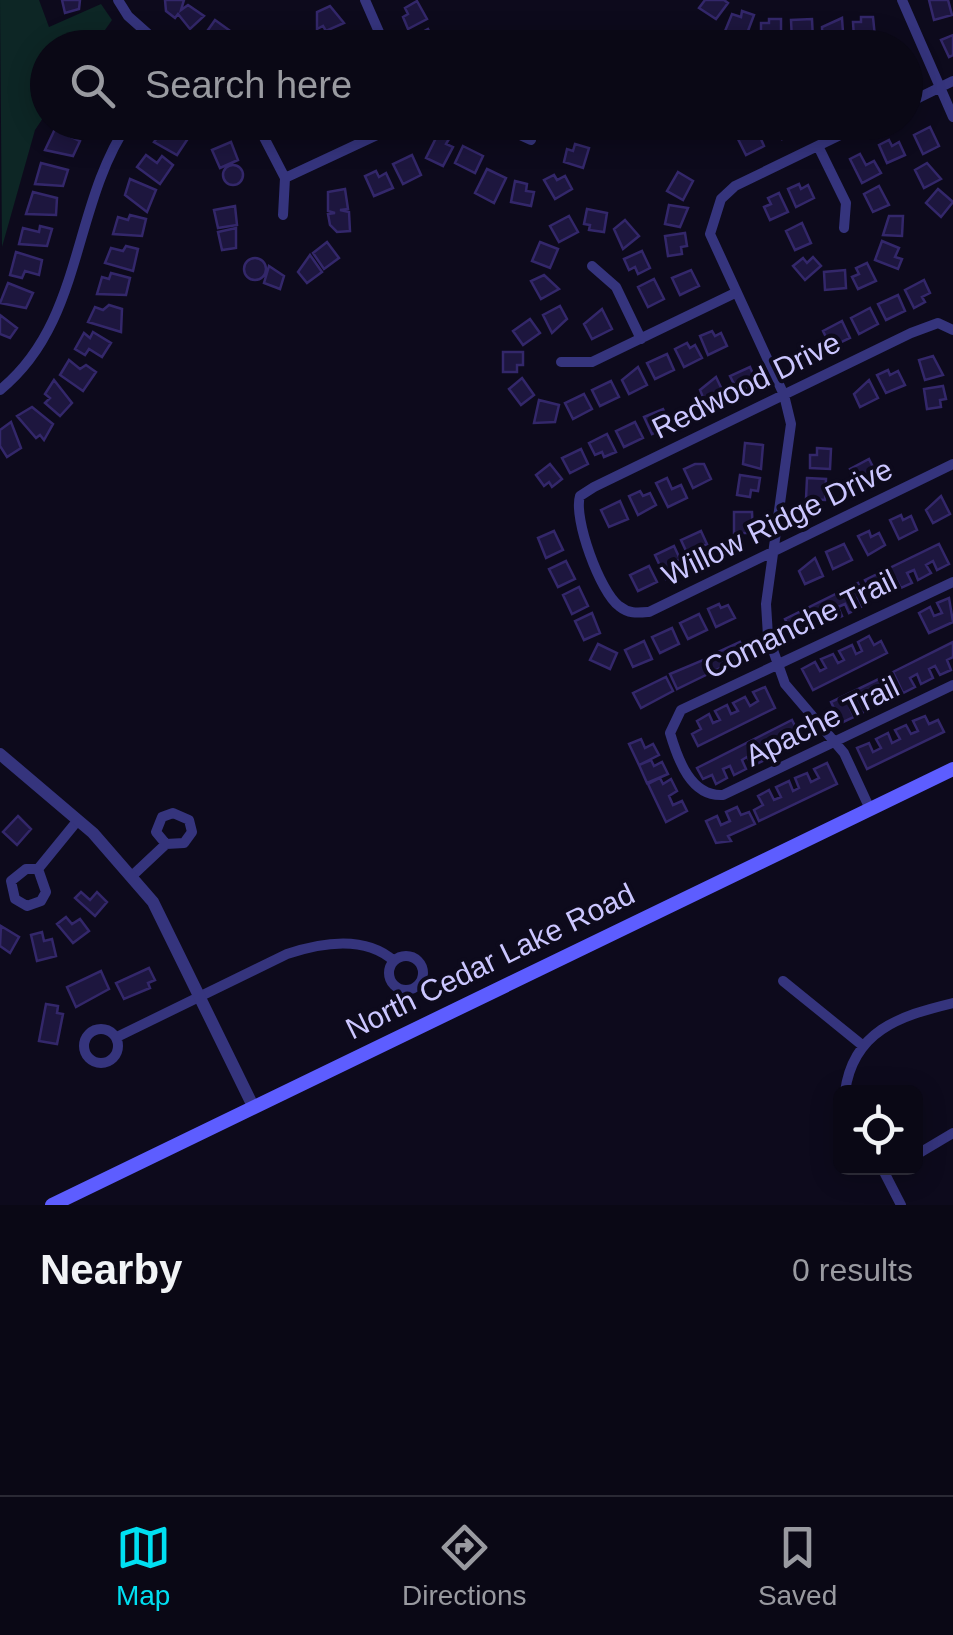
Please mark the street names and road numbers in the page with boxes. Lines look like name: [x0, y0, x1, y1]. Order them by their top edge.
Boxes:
street label: Redwood Drive: [647, 325, 845, 445]
street label: Willow Ridge Drive: [657, 452, 897, 592]
street label: Comanche Trail: [698, 563, 902, 685]
street label: Apache Trail: [740, 670, 904, 772]
street label: North Cedar Lake Road: [340, 877, 640, 1045]

